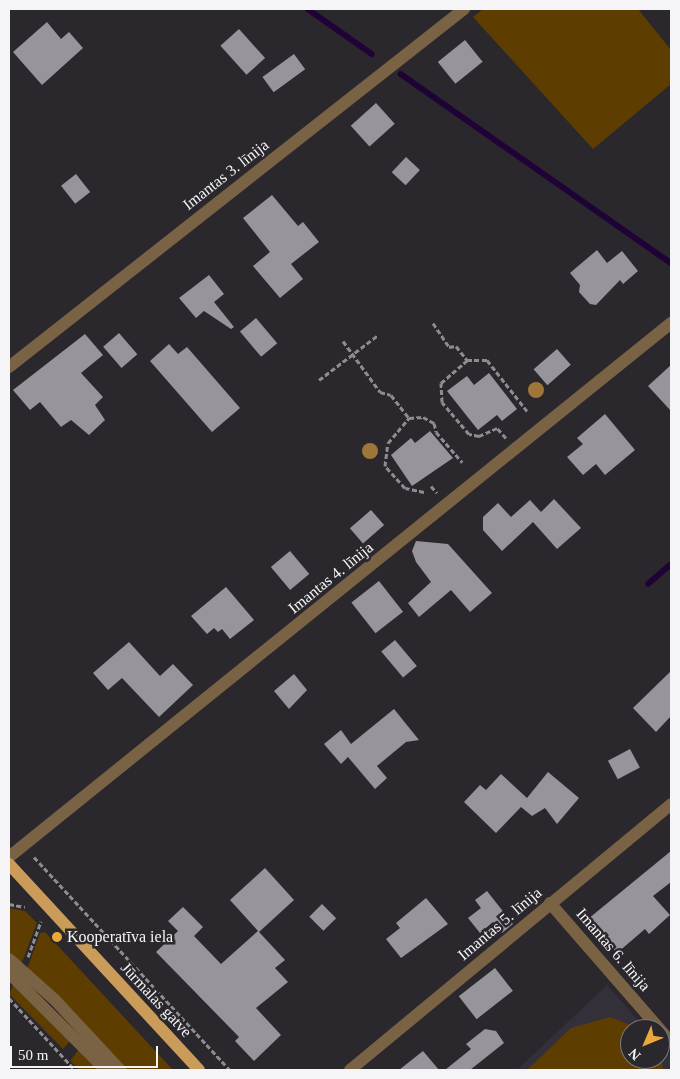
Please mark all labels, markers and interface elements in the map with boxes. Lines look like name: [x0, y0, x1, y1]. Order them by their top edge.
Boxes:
street label: Imantas 3. līnija: [179, 136, 273, 214]
street label: Imantas 4. līnija: [285, 538, 377, 618]
street label: Imantas 5. līnija: [454, 883, 546, 965]
street label: Imantas 6. līnija: [572, 905, 654, 995]
place label: Kooperatīva iela: [67, 927, 173, 947]
marker: Kooperatīva iela: [51, 931, 63, 943]
street label: Jūrmalas gatve: [116, 959, 196, 1041]
north arrow: [620, 1019, 670, 1069]
scale bar: [12, 1036, 160, 1068]
text: N: [626, 1045, 644, 1063]
text: 50 m: [18, 1047, 48, 1063]

